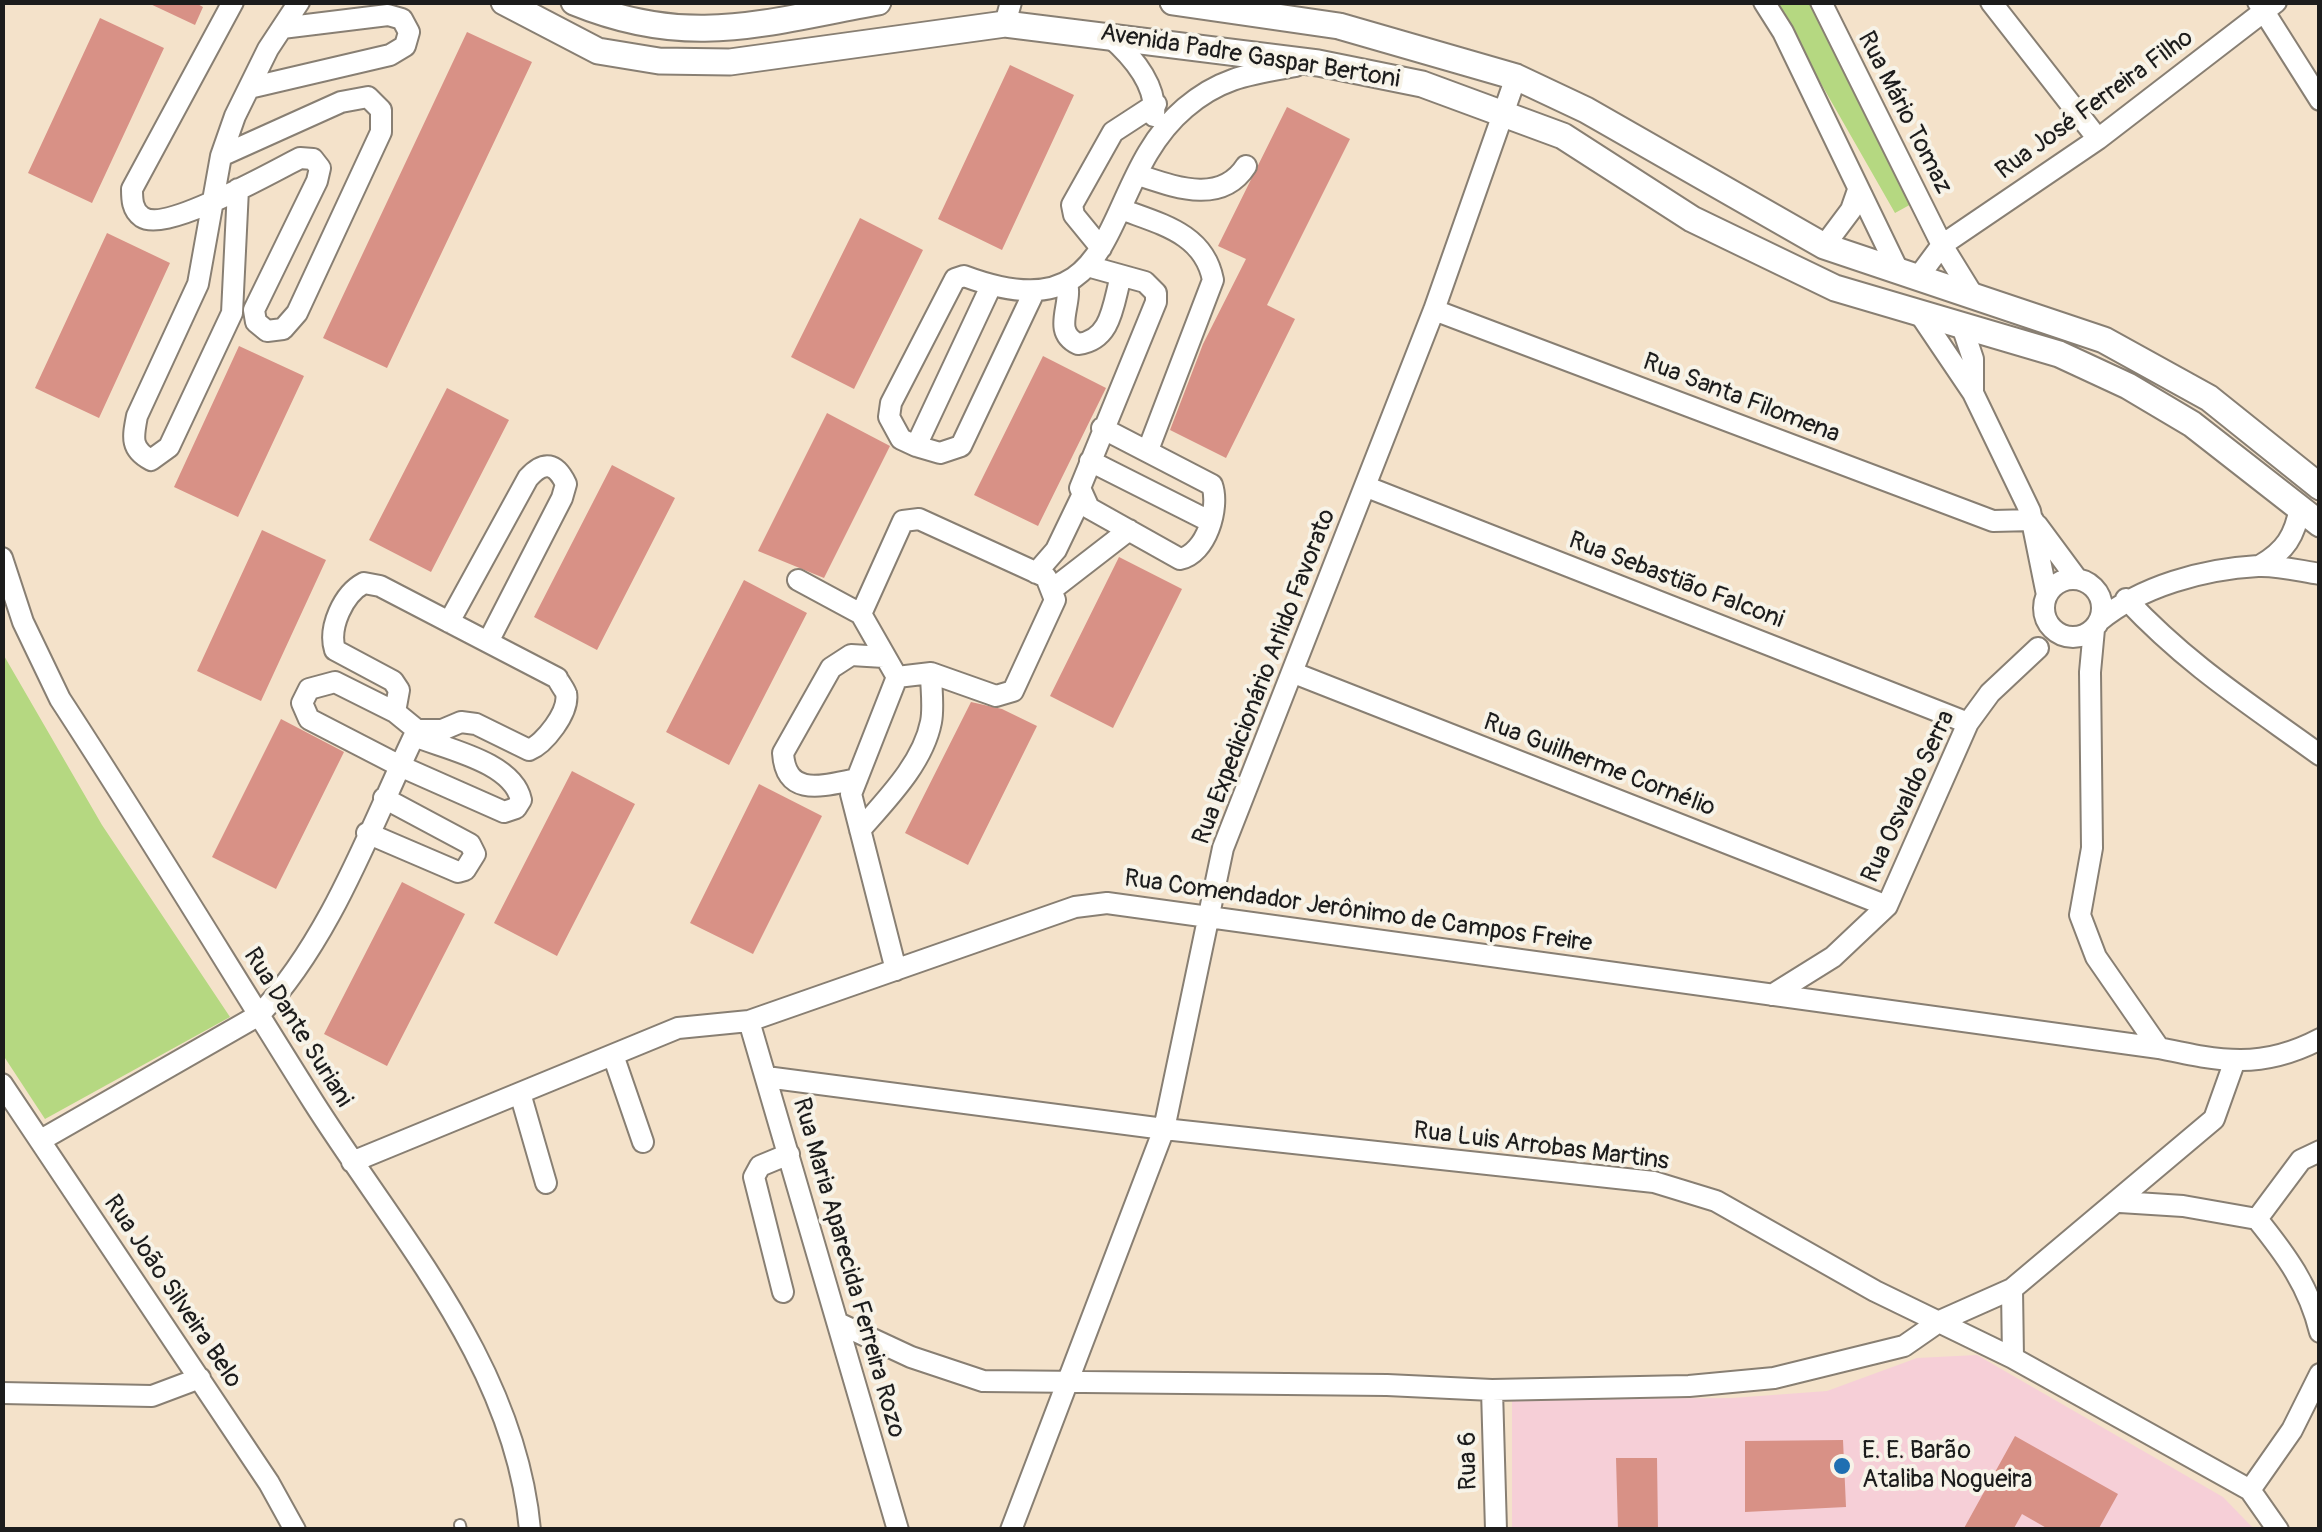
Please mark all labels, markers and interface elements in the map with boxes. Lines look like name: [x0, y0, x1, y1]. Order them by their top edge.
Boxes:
street label: Avenida Padre Gaspar Bertoni: [1098, 18, 1402, 96]
street label: Rua José Ferreira Filho: [1990, 23, 2200, 187]
street label: Rua Mário Tomaz: [1850, 27, 1958, 199]
street label: Rua Santa Filomena: [1638, 348, 1844, 450]
street label: Rua Expedicionário Arlido Favorato: [1187, 505, 1343, 849]
street label: Rua Sebastião Falconi: [1564, 526, 1788, 636]
street label: Rua Osvaldo Serra: [1856, 706, 1962, 888]
street label: Rua Guilherme Cornélio: [1479, 708, 1719, 824]
street label: Rua Comendador Jerônimo de Campos Freire: [1122, 864, 1594, 960]
street label: Rua Dante Suriani: [236, 943, 358, 1113]
street label: Rua Maria Aparecida Ferreira Rozo: [785, 1095, 911, 1441]
street label: Rua Luis Arrobas Martins: [1412, 1116, 1670, 1178]
street label: Rua João Silveira Belo: [96, 1190, 248, 1394]
street label: Rua 6: [1453, 1431, 1485, 1491]
place label: E. E. Barão Ataliba Nogueira: [1862, 1437, 2032, 1496]
marker: E. E. Barão Ataliba Nogueira: [1831, 1455, 1853, 1477]

